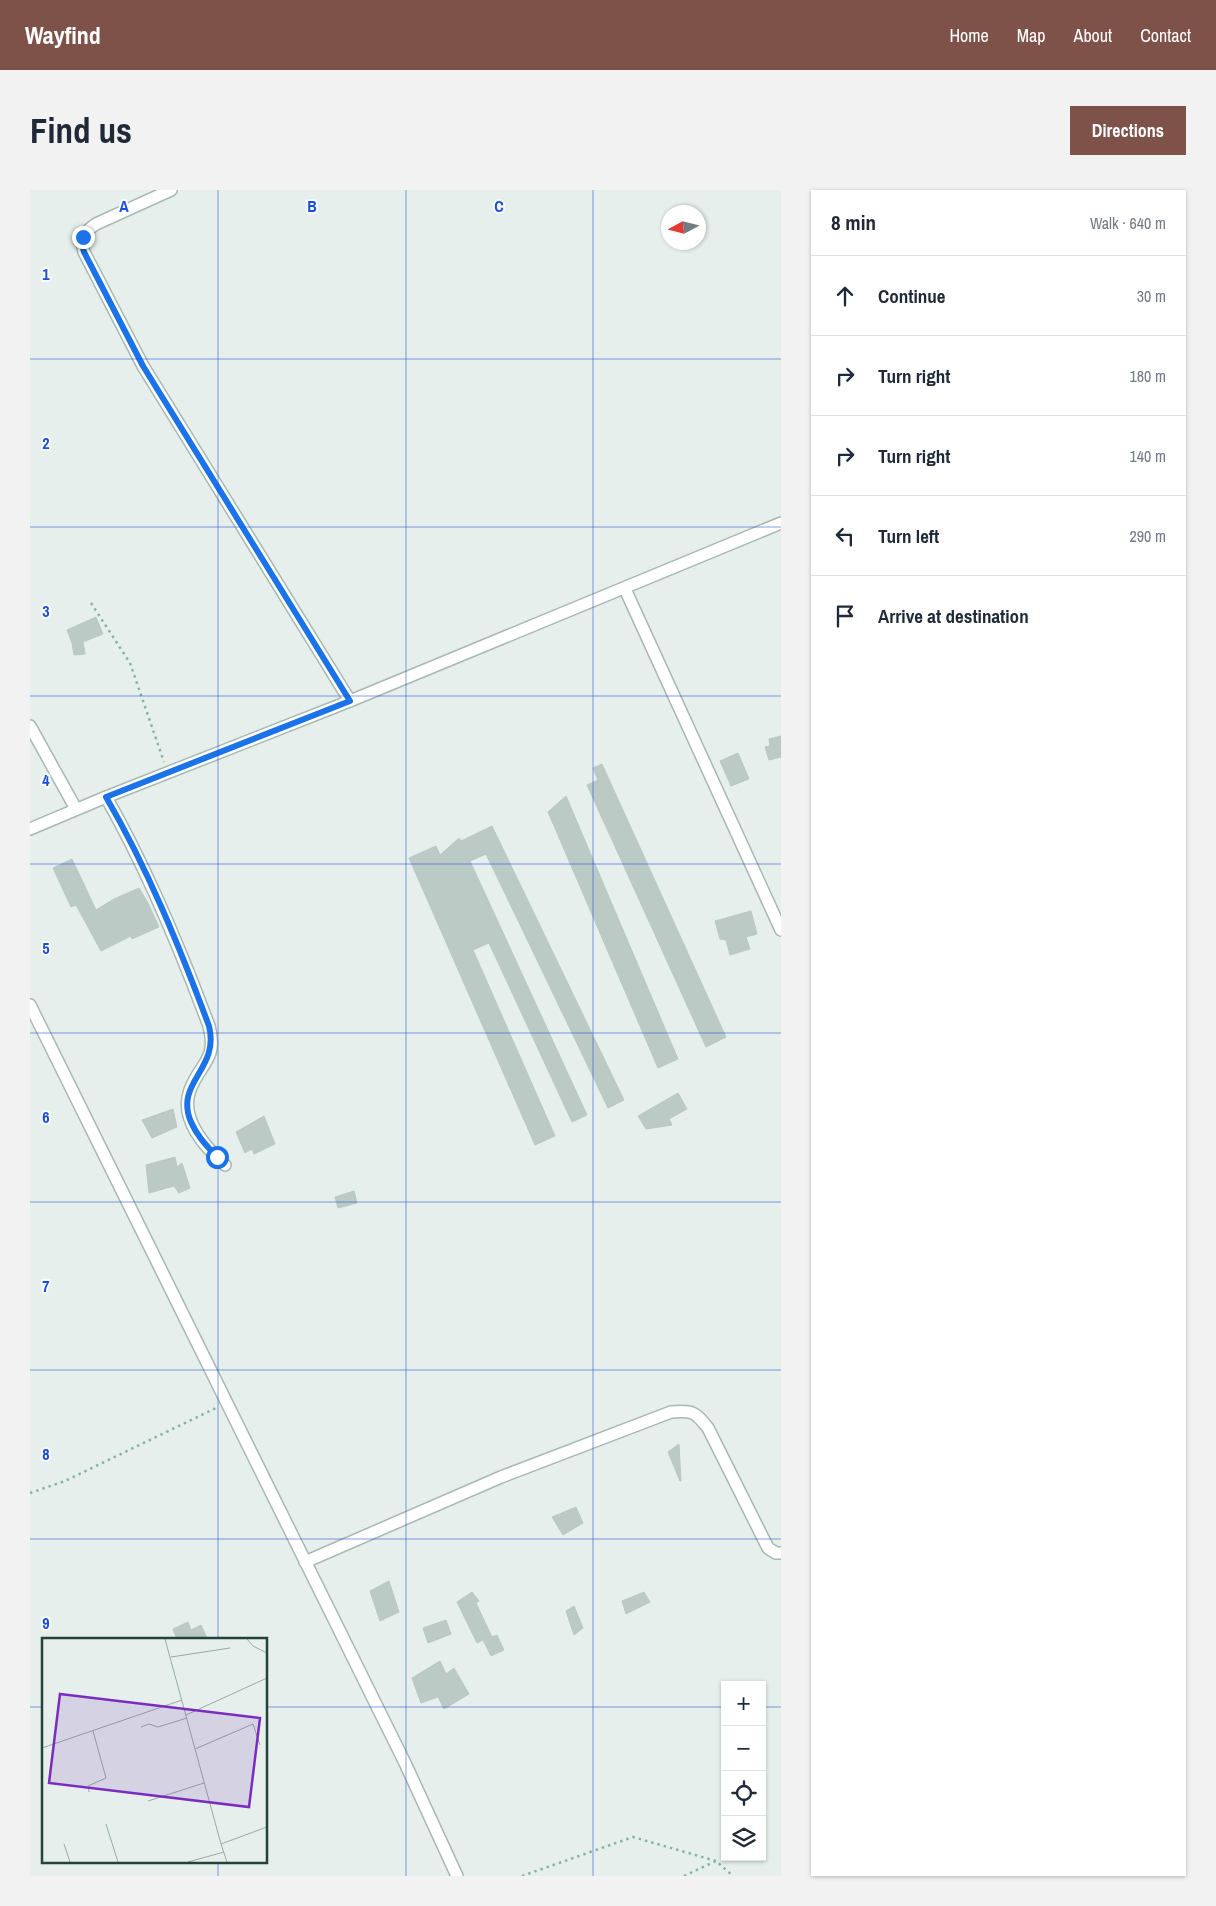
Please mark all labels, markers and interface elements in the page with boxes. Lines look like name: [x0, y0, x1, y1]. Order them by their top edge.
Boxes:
text: Wayfind: [25, 19, 101, 51]
text: Home: [949, 23, 989, 48]
text: Map: [1017, 23, 1046, 48]
text: About: [1074, 23, 1112, 48]
text: Contact: [1140, 23, 1191, 48]
button: Directions: [1070, 106, 1186, 155]
text: Find us: [30, 107, 132, 154]
text: A: [119, 195, 129, 217]
text: B: [307, 195, 317, 217]
text: C: [494, 195, 504, 217]
north arrow: [661, 205, 706, 250]
text: 8 min: [831, 208, 876, 237]
text: Walk · 640 m: [1090, 212, 1166, 234]
route end: [72, 226, 95, 249]
text: 1: [42, 263, 50, 285]
icon: ahead: [831, 282, 859, 310]
text: Continue: [878, 283, 946, 309]
text: 30 m: [1137, 285, 1166, 307]
icon: right: [831, 362, 859, 390]
text: Turn right: [878, 363, 950, 389]
text: 180 m: [1130, 365, 1166, 387]
text: 2: [42, 432, 50, 454]
icon: right: [831, 442, 859, 470]
text: Turn right: [878, 443, 950, 469]
text: 140 m: [1130, 445, 1166, 467]
icon: left: [831, 522, 859, 550]
text: Turn left: [878, 523, 939, 549]
text: 290 m: [1130, 525, 1166, 547]
text: 3: [42, 600, 50, 622]
icon: arrive: [831, 602, 859, 630]
text: Arrive at destination: [878, 603, 1029, 629]
text: 4: [42, 769, 50, 791]
text: 5: [42, 937, 50, 959]
text: 6: [42, 1106, 50, 1128]
route start: [206, 1146, 229, 1169]
text: 7: [42, 1275, 50, 1297]
text: 8: [42, 1443, 50, 1465]
text: 9: [42, 1612, 50, 1634]
inset map: [42, 1638, 268, 1864]
map controls: [721, 1681, 766, 1861]
button: +: [721, 1681, 766, 1726]
button: −: [721, 1726, 766, 1771]
button: locate: [721, 1771, 766, 1816]
button: layers: [721, 1816, 766, 1861]

